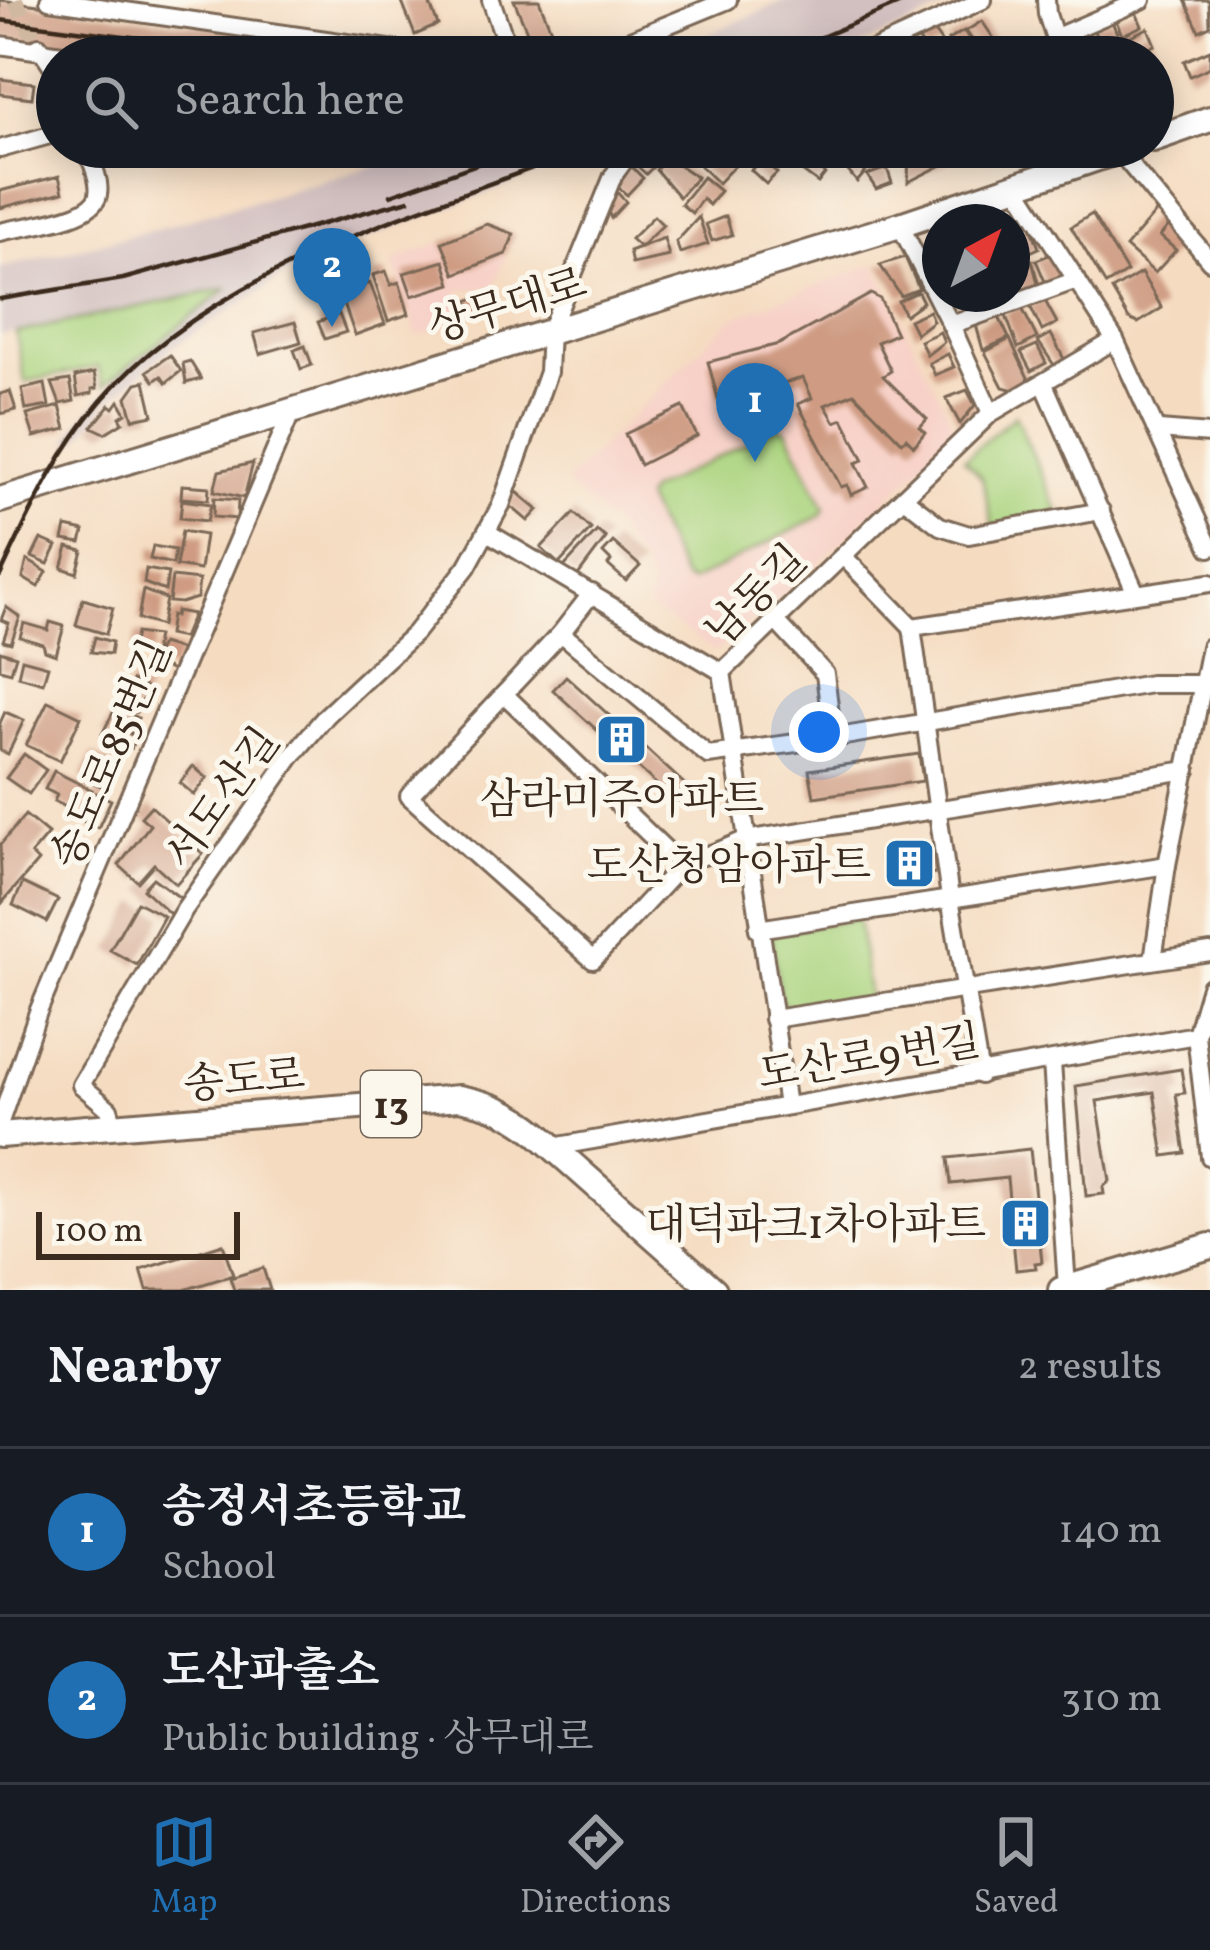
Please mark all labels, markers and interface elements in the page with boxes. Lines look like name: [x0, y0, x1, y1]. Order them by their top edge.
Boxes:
search box: [36, 36, 1174, 168]
icon: search: [78, 69, 144, 135]
text: Search here: [174, 71, 405, 134]
north arrow: [922, 204, 1030, 312]
pin: 2: [293, 228, 371, 327]
street label: 상무대로: [422, 256, 595, 360]
pin: 1: [716, 363, 794, 462]
street label: 남동길: [694, 533, 822, 661]
street label: 송도로85번길: [39, 631, 189, 879]
your location: [789, 702, 849, 762]
building icon: 삼라미주아파트: [594, 711, 650, 767]
street label: 서도산길: [153, 717, 296, 883]
place label: 삼라미주아파트: [480, 773, 764, 832]
building icon: 도산청암아파트: [882, 836, 938, 892]
place label: 도산청암아파트: [587, 839, 871, 898]
street label: 도산로9번길: [754, 1014, 985, 1107]
street label: 송도로: [181, 1048, 308, 1117]
road number: 13: [361, 1071, 421, 1137]
building icon: 대덕파크1차아파트: [997, 1195, 1053, 1251]
place label: 대덕파크1차아파트: [645, 1198, 986, 1257]
scale bar: [36, 1206, 240, 1259]
text: 100 m: [54, 1210, 143, 1256]
text: Nearby: [48, 1333, 222, 1404]
text: 2 results: [1018, 1341, 1162, 1395]
text: 송정서초등학교: [162, 1478, 466, 1541]
text: 1: [79, 1505, 95, 1559]
text: 140 m: [1059, 1505, 1162, 1559]
text: School: [162, 1541, 276, 1595]
text: 도산파출소: [162, 1642, 379, 1705]
text: 2: [77, 1673, 97, 1727]
text: 310 m: [1061, 1673, 1162, 1727]
text: Public building · 상무대로: [162, 1713, 594, 1767]
tab: Map: [151, 1809, 217, 1927]
tab: Directions: [520, 1809, 671, 1927]
tab: Saved: [974, 1809, 1059, 1927]

